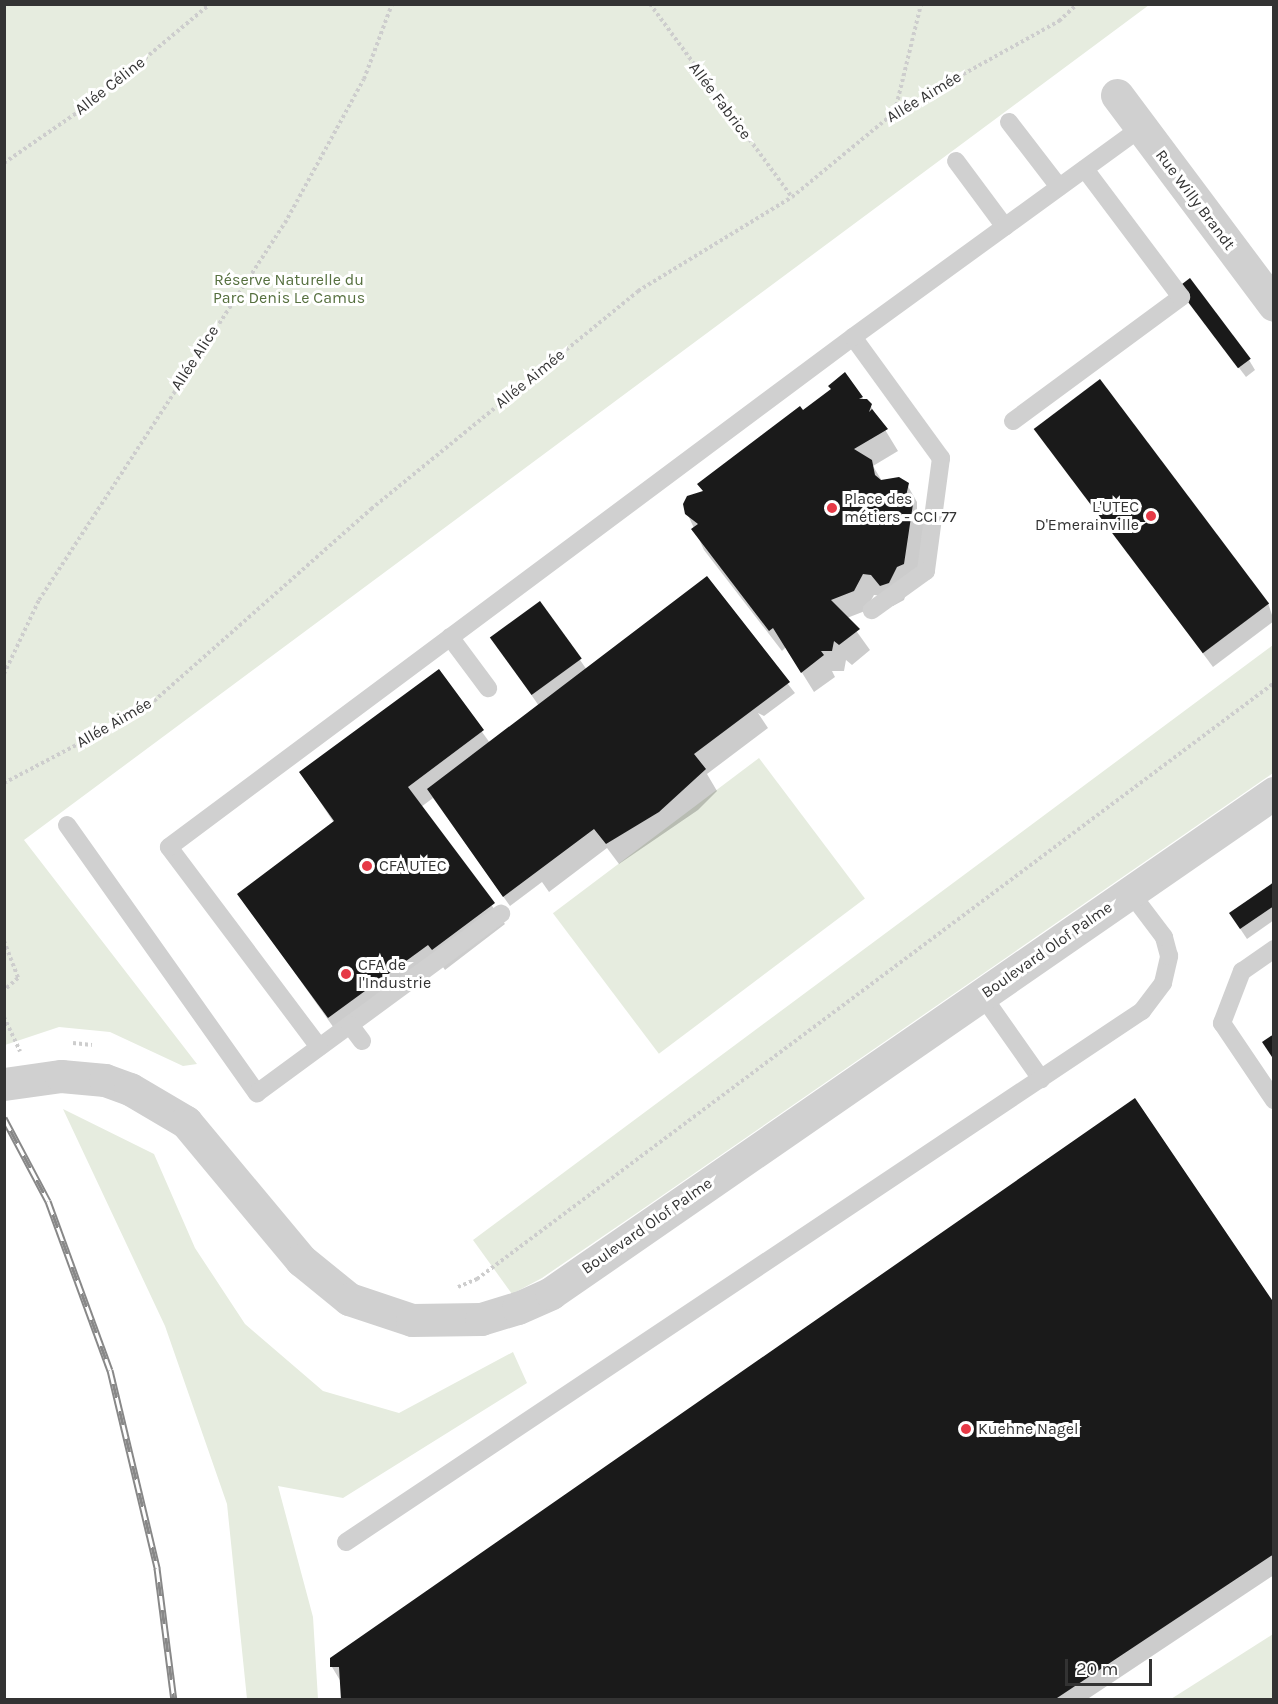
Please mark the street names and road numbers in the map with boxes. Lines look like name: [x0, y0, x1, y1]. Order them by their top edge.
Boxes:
street label: Allée Céline: [71, 53, 149, 119]
street label: Allée Fabrice: [685, 59, 755, 143]
street label: Allée Aimée: [883, 67, 965, 127]
street label: Rue Willy Brandt: [1151, 146, 1239, 254]
street label: Allée Alice: [167, 322, 223, 394]
street label: Allée Aimée: [491, 345, 569, 413]
street label: Allée Aimée: [73, 694, 155, 752]
street label: Boulevard Olof Palme: [978, 898, 1116, 1002]
street label: Boulevard Olof Palme: [578, 1174, 716, 1278]

